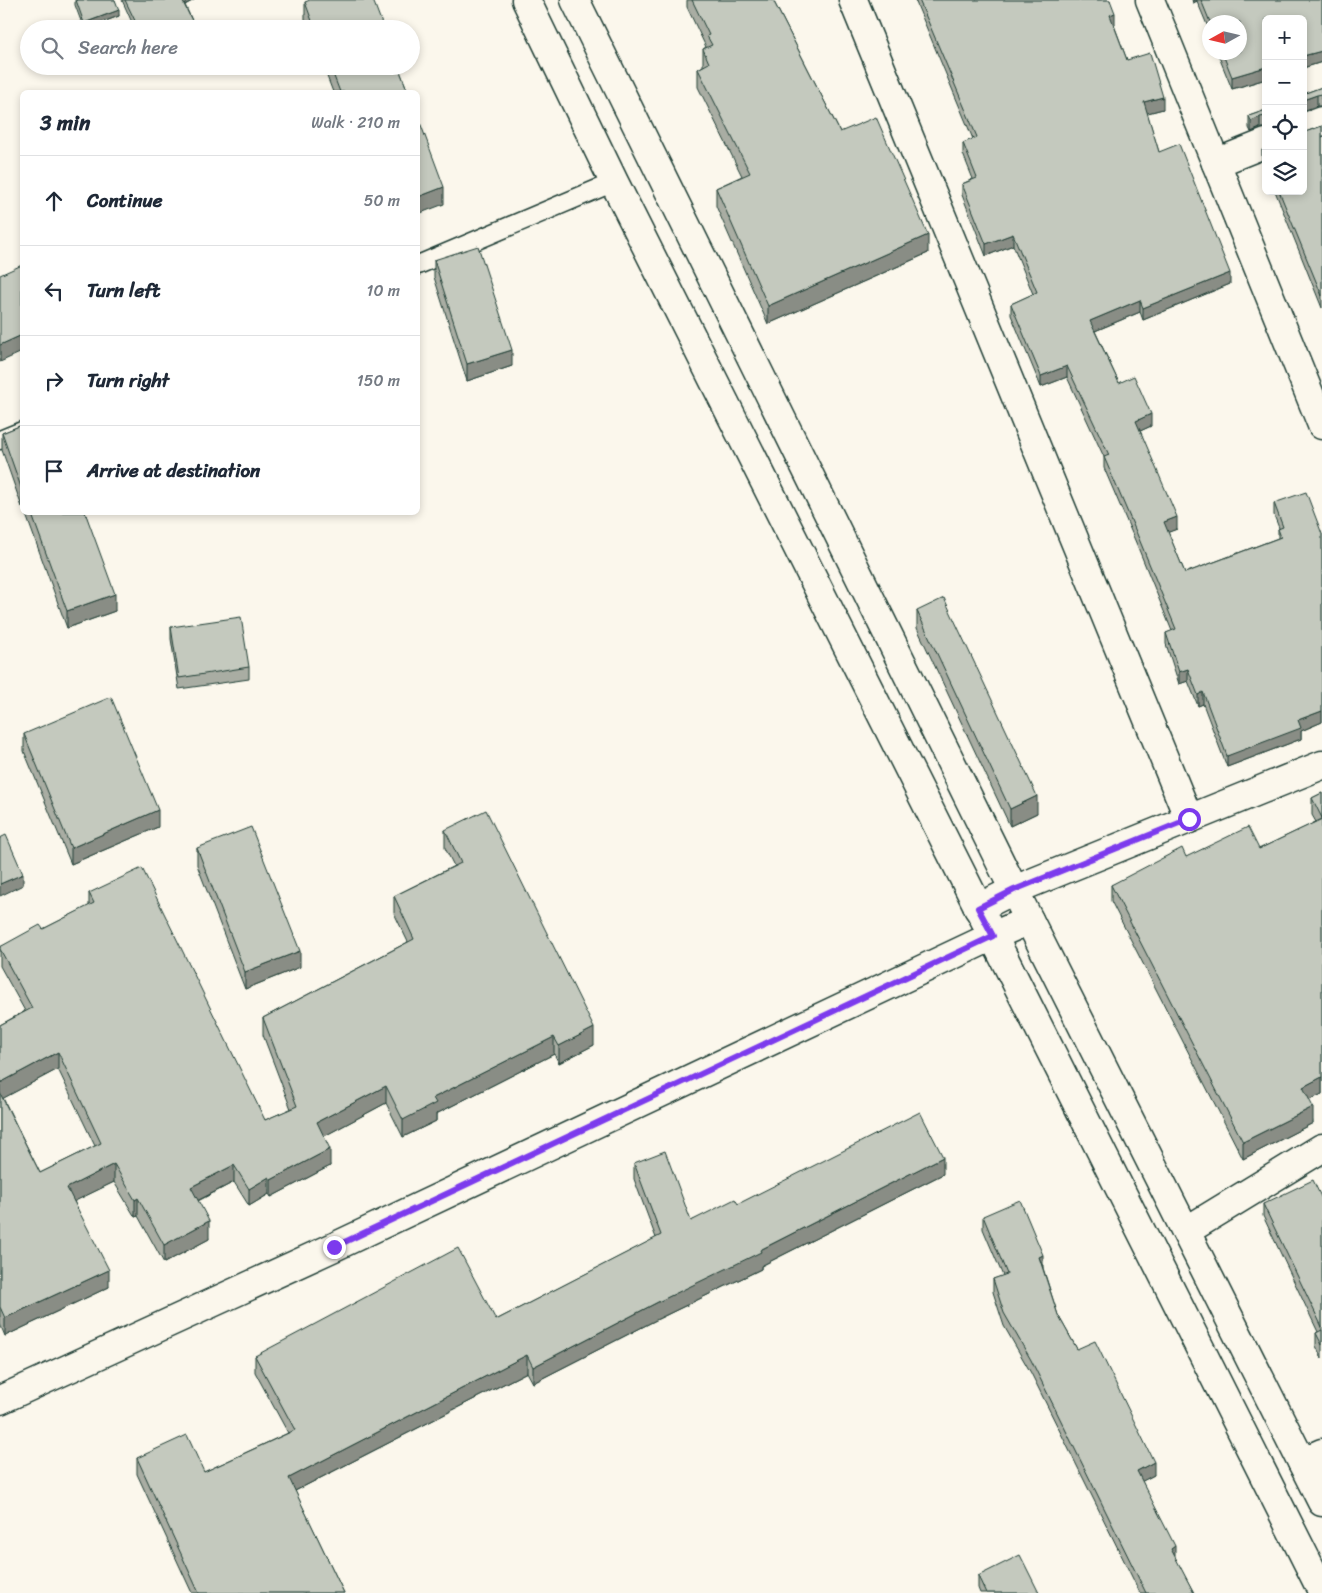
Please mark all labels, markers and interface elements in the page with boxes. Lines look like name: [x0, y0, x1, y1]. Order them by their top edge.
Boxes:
north arrow: [1202, 15, 1247, 60]
map controls: [1262, 15, 1307, 195]
button: +: [1262, 15, 1307, 60]
search box: [20, 20, 420, 75]
text: Search here: [78, 31, 178, 64]
icon: search: [38, 34, 66, 62]
button: −: [1262, 60, 1307, 105]
text: 3 min: [40, 104, 90, 142]
button: locate: [1262, 105, 1307, 150]
text: Walk · 210 m: [311, 108, 400, 137]
button: layers: [1262, 150, 1307, 195]
text: Continue: [87, 184, 163, 217]
text: 50 m: [364, 186, 400, 215]
icon: ahead: [40, 187, 68, 215]
text: Turn left: [87, 274, 160, 307]
text: 10 m: [367, 276, 400, 305]
icon: left: [40, 277, 68, 305]
text: Turn right: [87, 364, 169, 397]
text: 150 m: [357, 366, 400, 395]
icon: right: [40, 367, 68, 395]
text: Arrive at destination: [87, 454, 260, 487]
icon: arrive: [40, 457, 68, 485]
route start: [1178, 808, 1201, 831]
route end: [323, 1236, 346, 1259]

